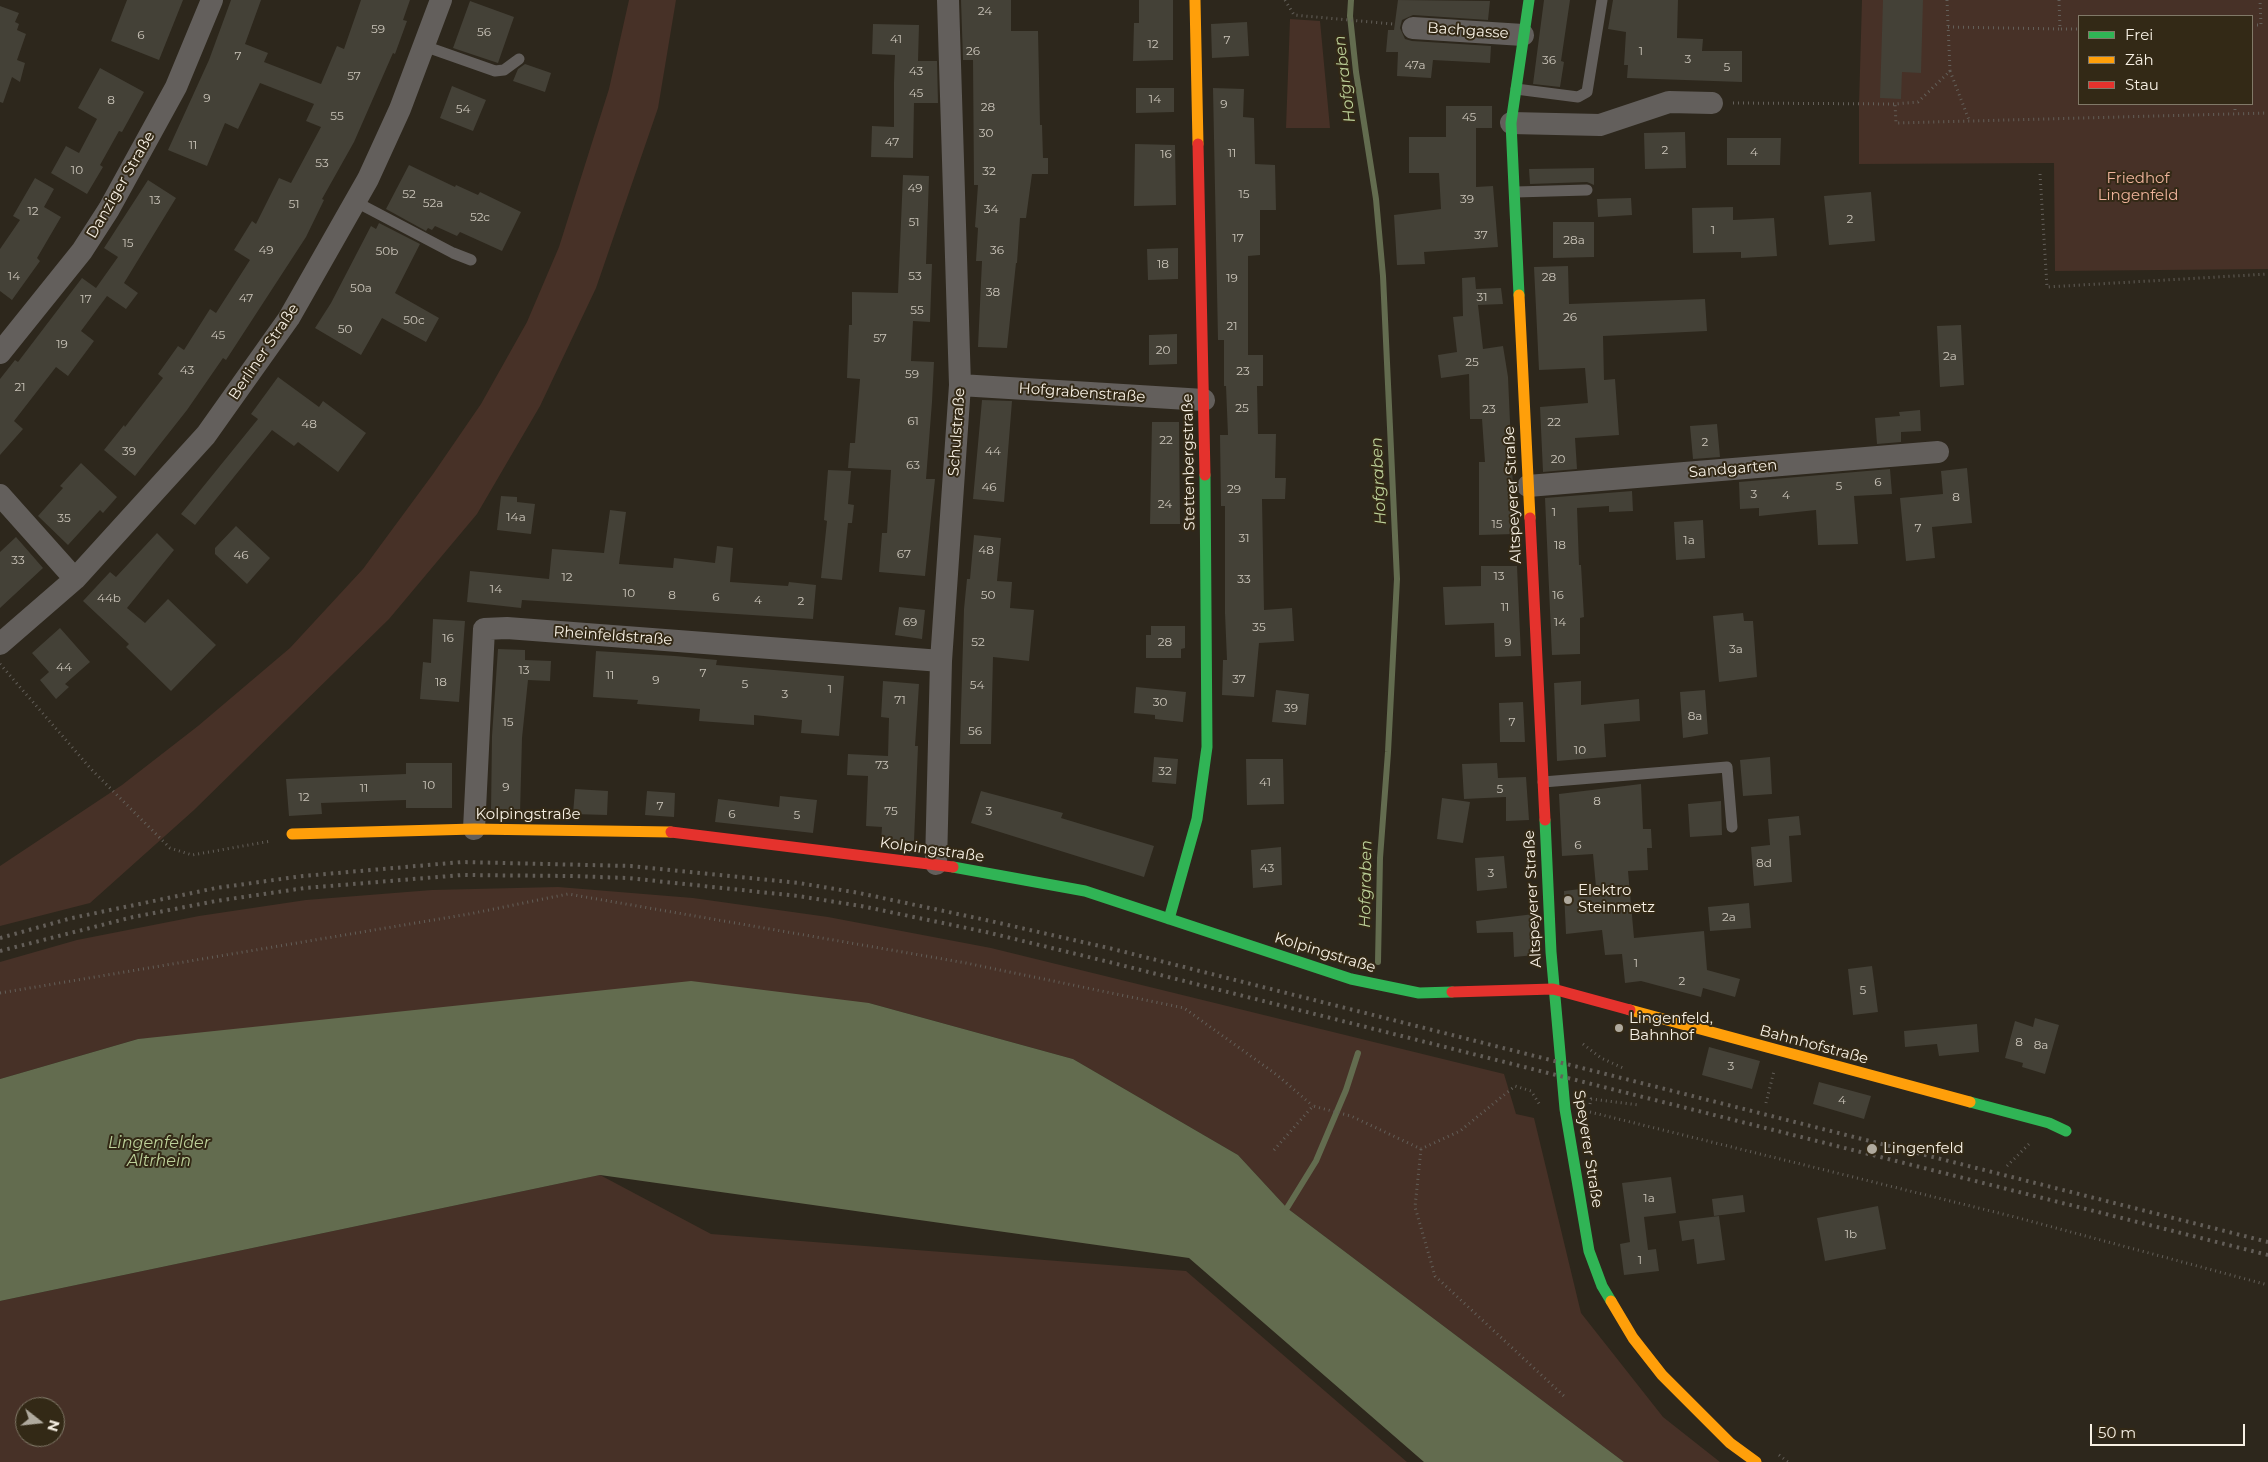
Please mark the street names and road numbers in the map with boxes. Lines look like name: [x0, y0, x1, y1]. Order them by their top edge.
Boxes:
street label: Bachgasse: [1427, 19, 1509, 43]
street label: Danziger Straße: [83, 128, 159, 242]
street label: Berliner Straße: [225, 300, 303, 404]
street label: Hofgrabenstraße: [1018, 380, 1146, 406]
street label: Schulstraße: [945, 387, 969, 477]
street label: Stettenbergstraße: [1179, 393, 1199, 531]
street label: Altspeyerer Straße: [1500, 426, 1526, 564]
street label: Sandgarten: [1688, 456, 1778, 482]
street label: Rheinfeldstraße: [553, 623, 673, 649]
street label: Kolpingstraße: [475, 806, 581, 824]
street label: Altspeyerer Straße: [1520, 830, 1546, 968]
street label: Kolpingstraße: [879, 834, 985, 866]
street label: Kolpingstraße: [1272, 929, 1378, 977]
street label: Bahnhofstraße: [1758, 1022, 1870, 1068]
street label: Speyerer Straße: [1570, 1089, 1606, 1209]

